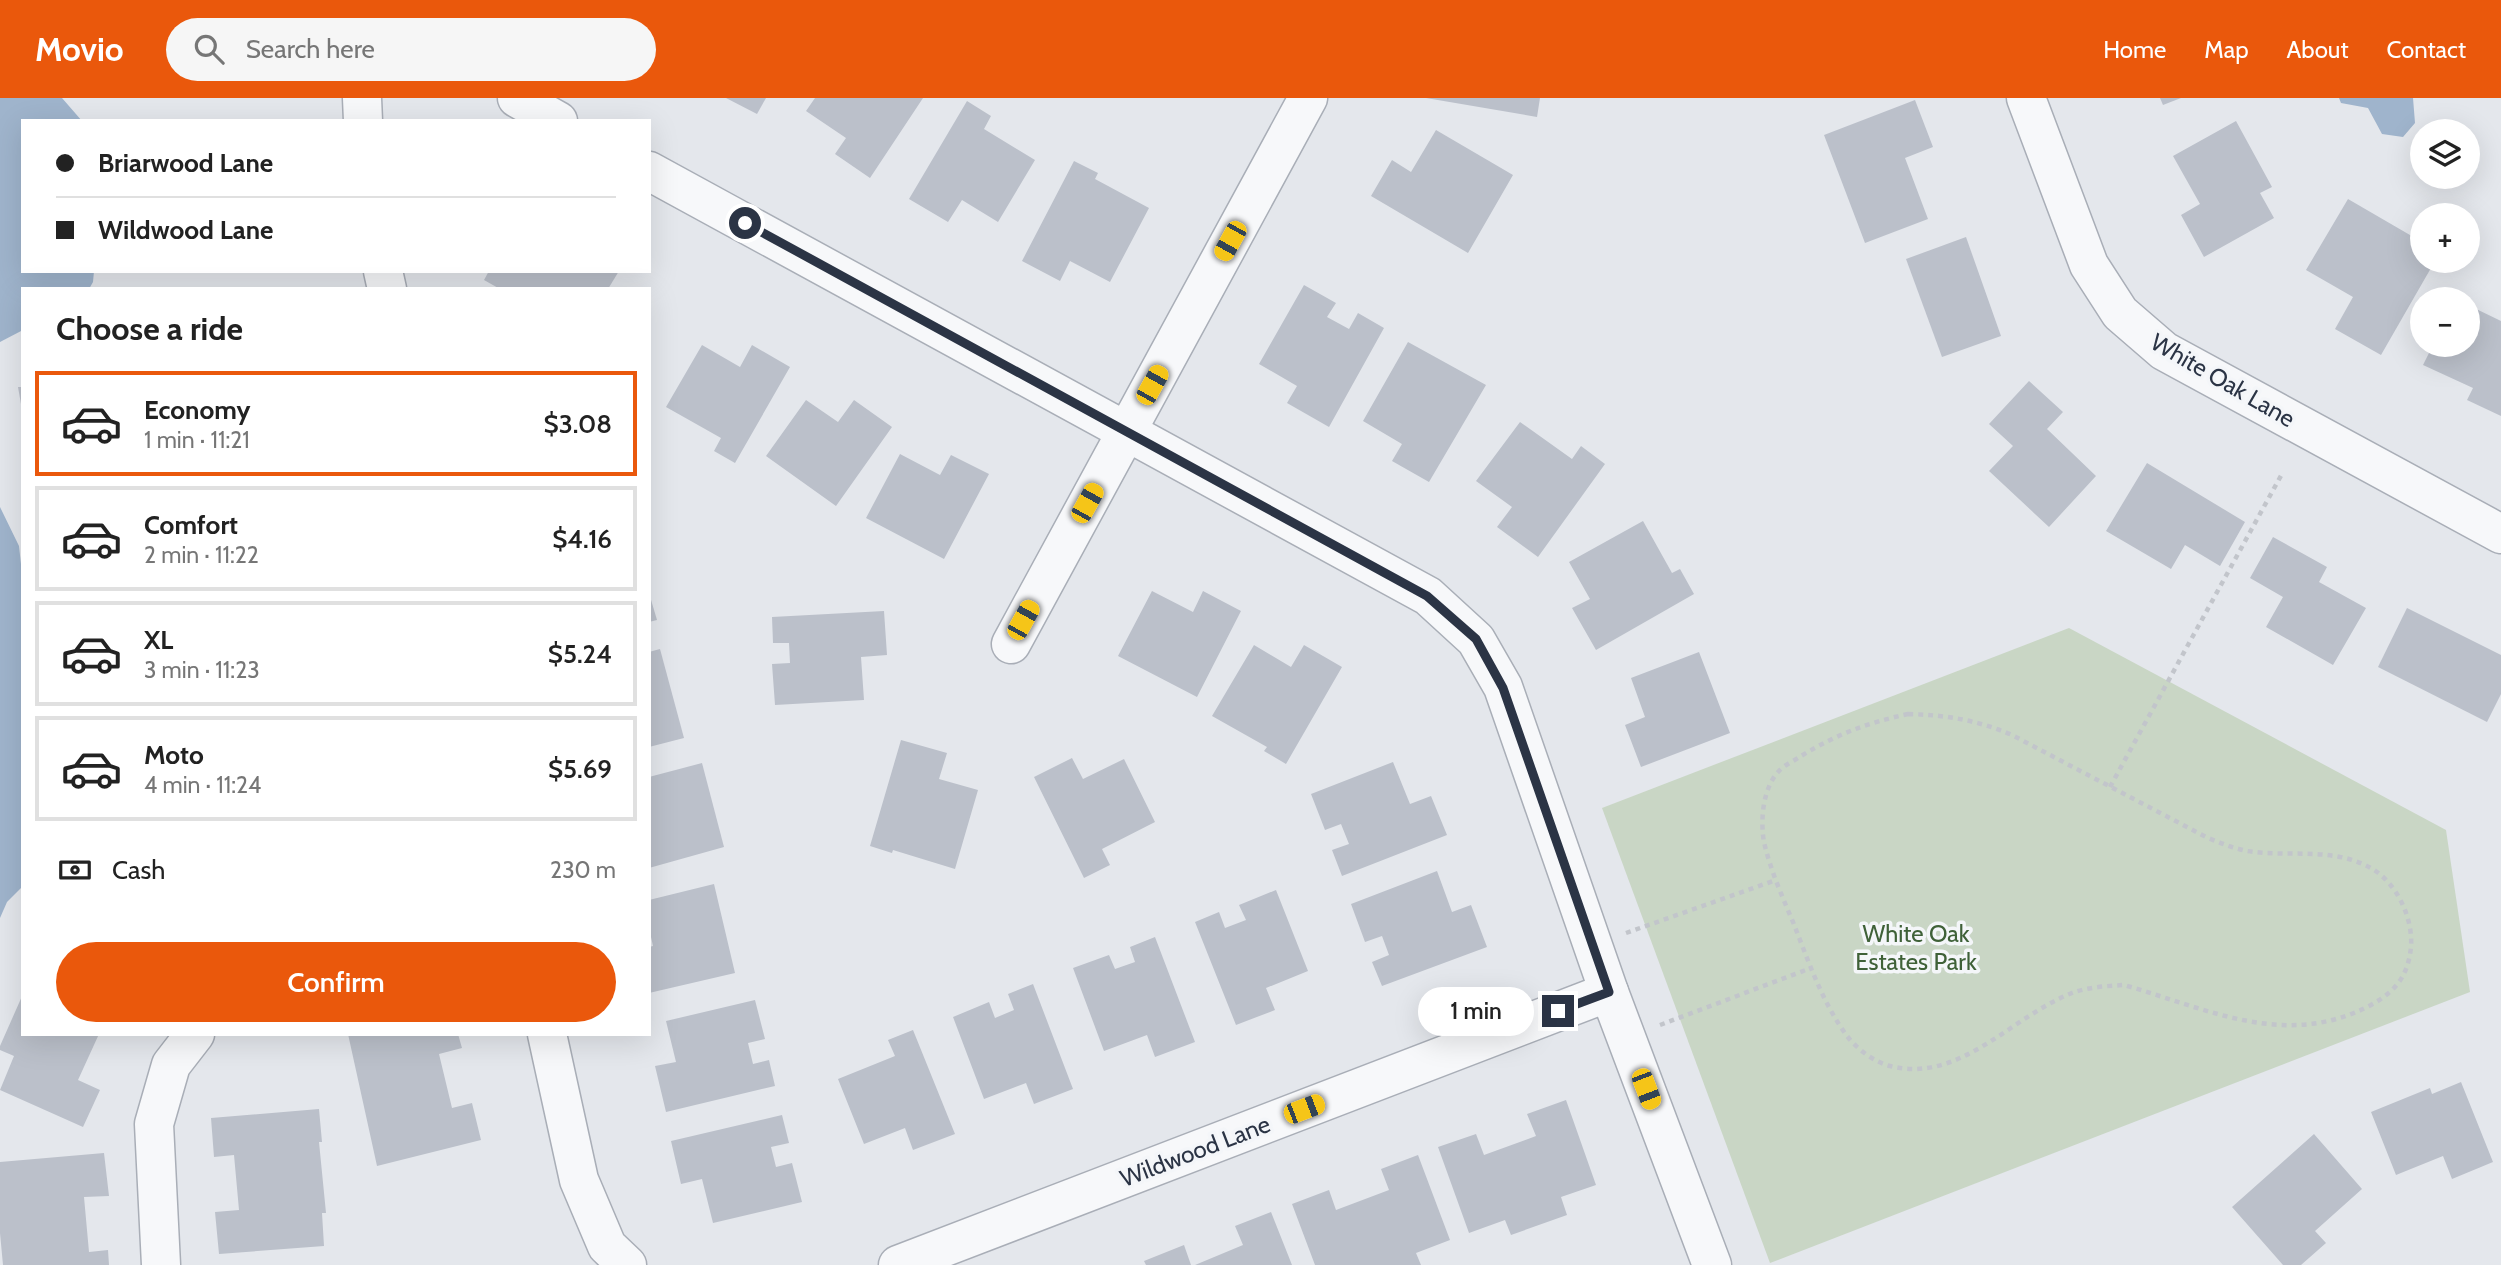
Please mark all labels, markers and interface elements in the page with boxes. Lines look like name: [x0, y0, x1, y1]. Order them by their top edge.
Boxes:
search box: [166, 18, 656, 81]
text: Movio: [35, 29, 124, 69]
icon: search: [190, 30, 228, 68]
text: Search here: [246, 33, 375, 65]
text: Home: [2103, 35, 2166, 64]
text: Map: [2204, 35, 2249, 64]
text: About: [2287, 35, 2349, 64]
text: Contact: [2387, 35, 2466, 64]
map controls: [2410, 119, 2480, 357]
button: layers: [2410, 119, 2480, 189]
text: Briarwood Lane: [98, 147, 273, 179]
button: +: [2410, 203, 2480, 273]
route start: [729, 207, 761, 239]
text: Wildwood Lane: [98, 214, 273, 246]
car: [1211, 218, 1250, 264]
button: −: [2410, 287, 2480, 357]
text: Choose a ride: [56, 309, 243, 348]
street label: White Oak Lane: [2146, 327, 2300, 433]
car: [1133, 362, 1172, 408]
icon: car: [60, 392, 123, 455]
text: Economy: [144, 394, 250, 426]
text: $3.08: [544, 408, 612, 440]
text: 1 min · 11:21: [144, 426, 250, 454]
car: [1068, 480, 1107, 526]
icon: car: [60, 507, 123, 570]
text: Comfort: [144, 509, 238, 541]
text: $4.16: [552, 523, 612, 555]
text: 2 min · 11:22: [144, 541, 259, 569]
car: [1004, 597, 1043, 643]
icon: car: [60, 622, 123, 685]
text: XL: [144, 624, 173, 656]
text: $5.24: [548, 638, 612, 670]
text: 3 min · 11:23: [144, 656, 260, 684]
icon: car: [60, 737, 123, 800]
text: Moto: [144, 739, 204, 771]
text: $5.69: [548, 753, 612, 785]
text: 4 min · 11:24: [144, 771, 261, 799]
icon: cash: [56, 851, 94, 889]
text: Cash: [112, 854, 165, 886]
text: 230 m: [550, 856, 616, 884]
park label: White Oak Estates Park: [1855, 919, 1977, 976]
button: Confirm: [56, 942, 616, 1022]
callout: 1 min: [1418, 986, 1534, 1035]
route end: [1542, 995, 1574, 1027]
text: 1 min: [1450, 997, 1502, 1025]
car: [1629, 1066, 1664, 1112]
car: [1281, 1092, 1328, 1126]
street label: Wildwood Lane: [1116, 1109, 1274, 1193]

